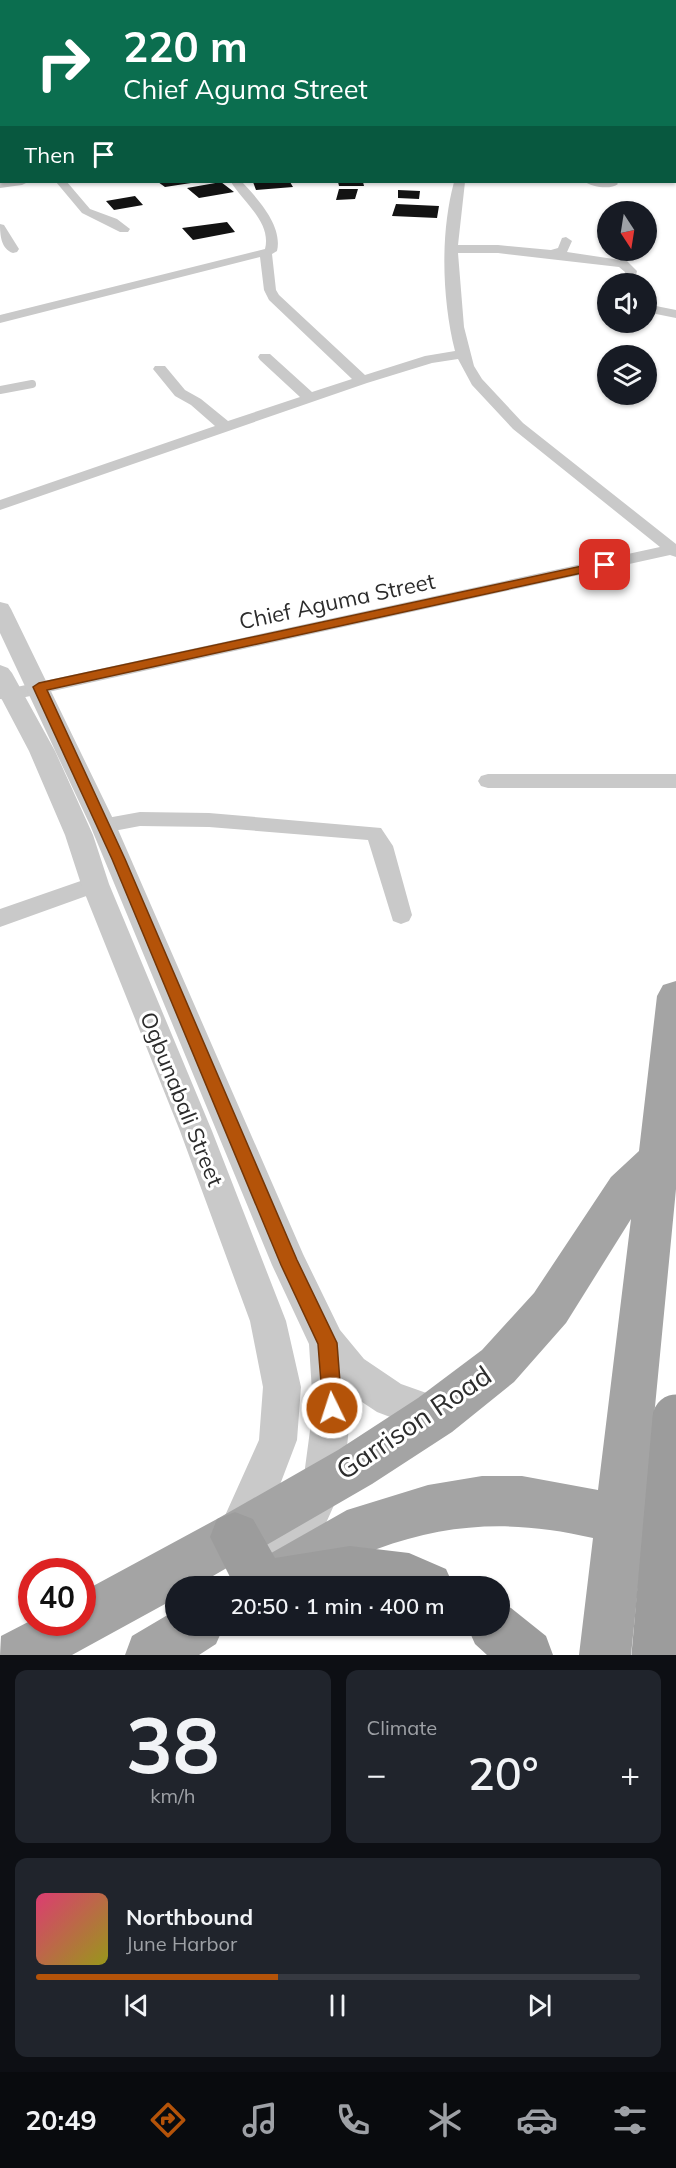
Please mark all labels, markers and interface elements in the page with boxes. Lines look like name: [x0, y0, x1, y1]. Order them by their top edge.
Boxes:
text: 220 m: [123, 20, 248, 73]
icon: right: [24, 24, 102, 102]
text: Chief Aguma Street: [123, 72, 368, 106]
icon: arrive: [87, 138, 120, 171]
text: Then: [24, 141, 75, 169]
north arrow: [597, 201, 657, 261]
map controls: [597, 201, 657, 405]
button: sound: [597, 273, 657, 333]
button: layers: [597, 345, 657, 405]
pin: [579, 539, 630, 590]
icon: arrive: [588, 548, 621, 581]
street label: Chief Aguma Street: [237, 567, 438, 635]
street label: Ogbunabali Street: [134, 1008, 230, 1191]
street label: Garrison Road: [329, 1358, 497, 1487]
position arrow: [300, 1376, 364, 1440]
speed limit sign: 40: [18, 1558, 96, 1636]
text: 20:50 · 1 min · 400 m: [230, 1592, 445, 1620]
text: 38: [126, 1695, 220, 1793]
text: Climate: [367, 1715, 437, 1740]
text: 20°: [468, 1745, 539, 1801]
text: −: [367, 1753, 386, 1794]
text: +: [620, 1753, 640, 1794]
text: km/h: [150, 1783, 195, 1808]
text: Northbound: [126, 1903, 253, 1931]
text: June Harbor: [126, 1931, 237, 1956]
icon: previous: [120, 1989, 153, 2022]
icon: pause: [321, 1989, 354, 2022]
icon: next: [523, 1989, 556, 2022]
icon: directions: [147, 2099, 189, 2141]
icon: music: [239, 2099, 281, 2141]
icon: phone: [332, 2099, 374, 2141]
icon: climate: [424, 2099, 466, 2141]
icon: car: [516, 2099, 558, 2141]
icon: filters: [609, 2099, 651, 2141]
text: 20:49: [25, 2103, 97, 2137]

